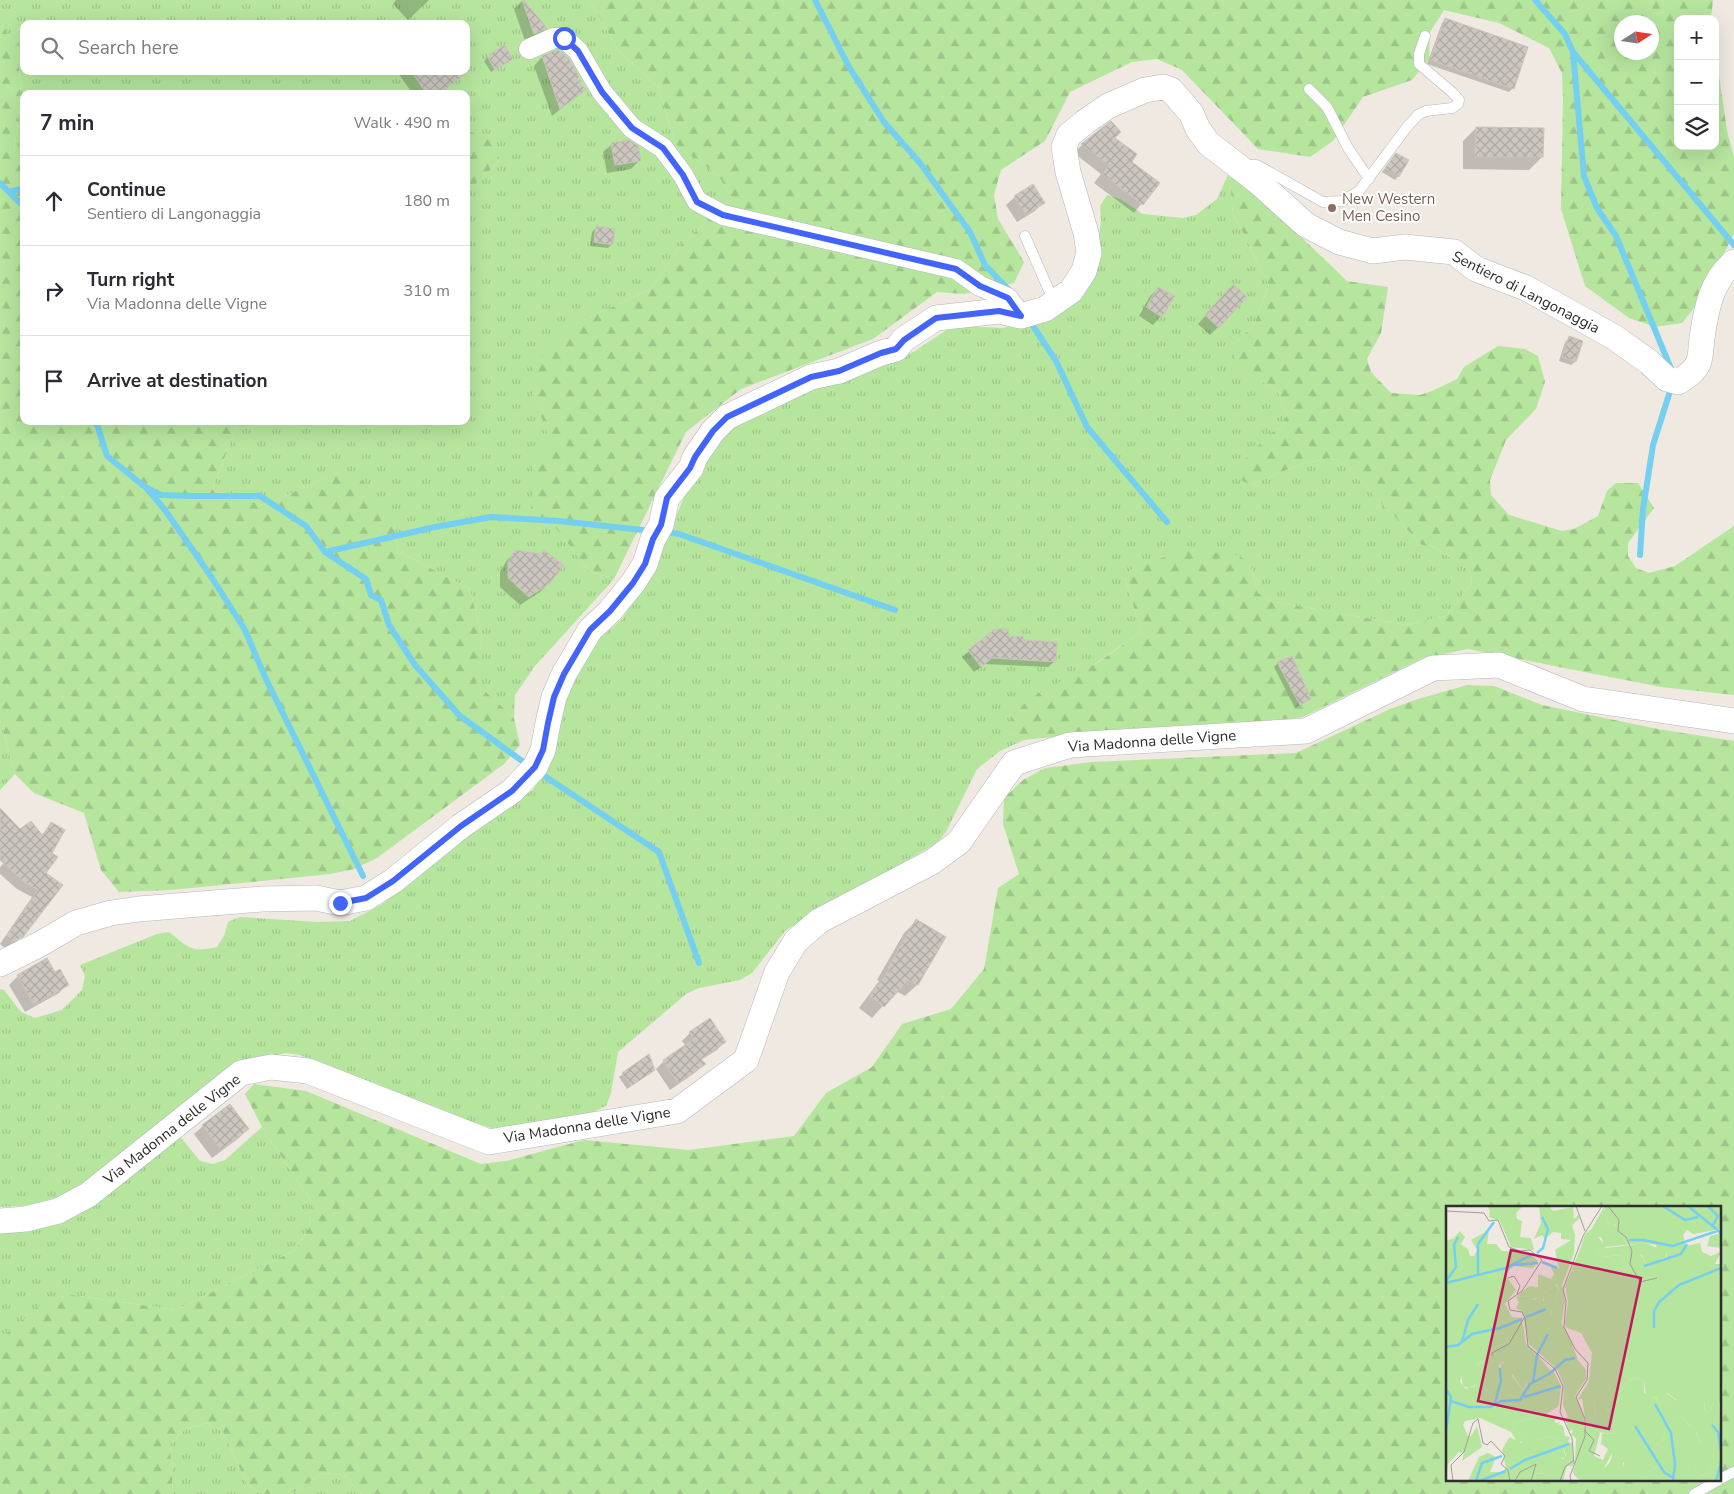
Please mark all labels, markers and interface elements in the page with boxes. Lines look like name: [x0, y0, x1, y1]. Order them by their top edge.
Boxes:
north arrow: [1614, 15, 1659, 60]
map controls: [1674, 15, 1719, 150]
button: +: [1674, 15, 1719, 60]
search box: [20, 20, 470, 75]
route start: [553, 27, 576, 50]
icon: search: [38, 34, 66, 62]
text: Search here: [78, 35, 179, 61]
button: −: [1674, 60, 1719, 105]
button: layers: [1674, 105, 1719, 150]
text: 7 min: [40, 109, 94, 137]
text: Walk · 490 m: [354, 112, 450, 134]
text: Continue: [87, 177, 166, 203]
icon: ahead: [40, 187, 68, 215]
place label: New Western Men Cesino: [1342, 189, 1435, 226]
text: 180 m: [403, 190, 450, 212]
marker: New Western Men Cesino: [1326, 202, 1338, 214]
text: Sentiero di Langonaggia: [87, 203, 261, 225]
street label: Sentiero di Langonaggia: [1449, 246, 1603, 338]
text: Turn right: [87, 267, 174, 293]
icon: right: [40, 277, 68, 305]
text: 310 m: [403, 280, 450, 302]
text: Via Madonna delle Vigne: [87, 293, 267, 315]
icon: arrive: [40, 367, 68, 395]
text: Arrive at destination: [87, 368, 268, 394]
street label: Via Madonna delle Vigne: [1066, 725, 1237, 757]
route end: [329, 892, 352, 915]
street label: Via Madonna delle Vigne: [99, 1069, 245, 1189]
street label: Via Madonna delle Vigne: [501, 1102, 672, 1148]
inset map: [1446, 1206, 1722, 1482]

